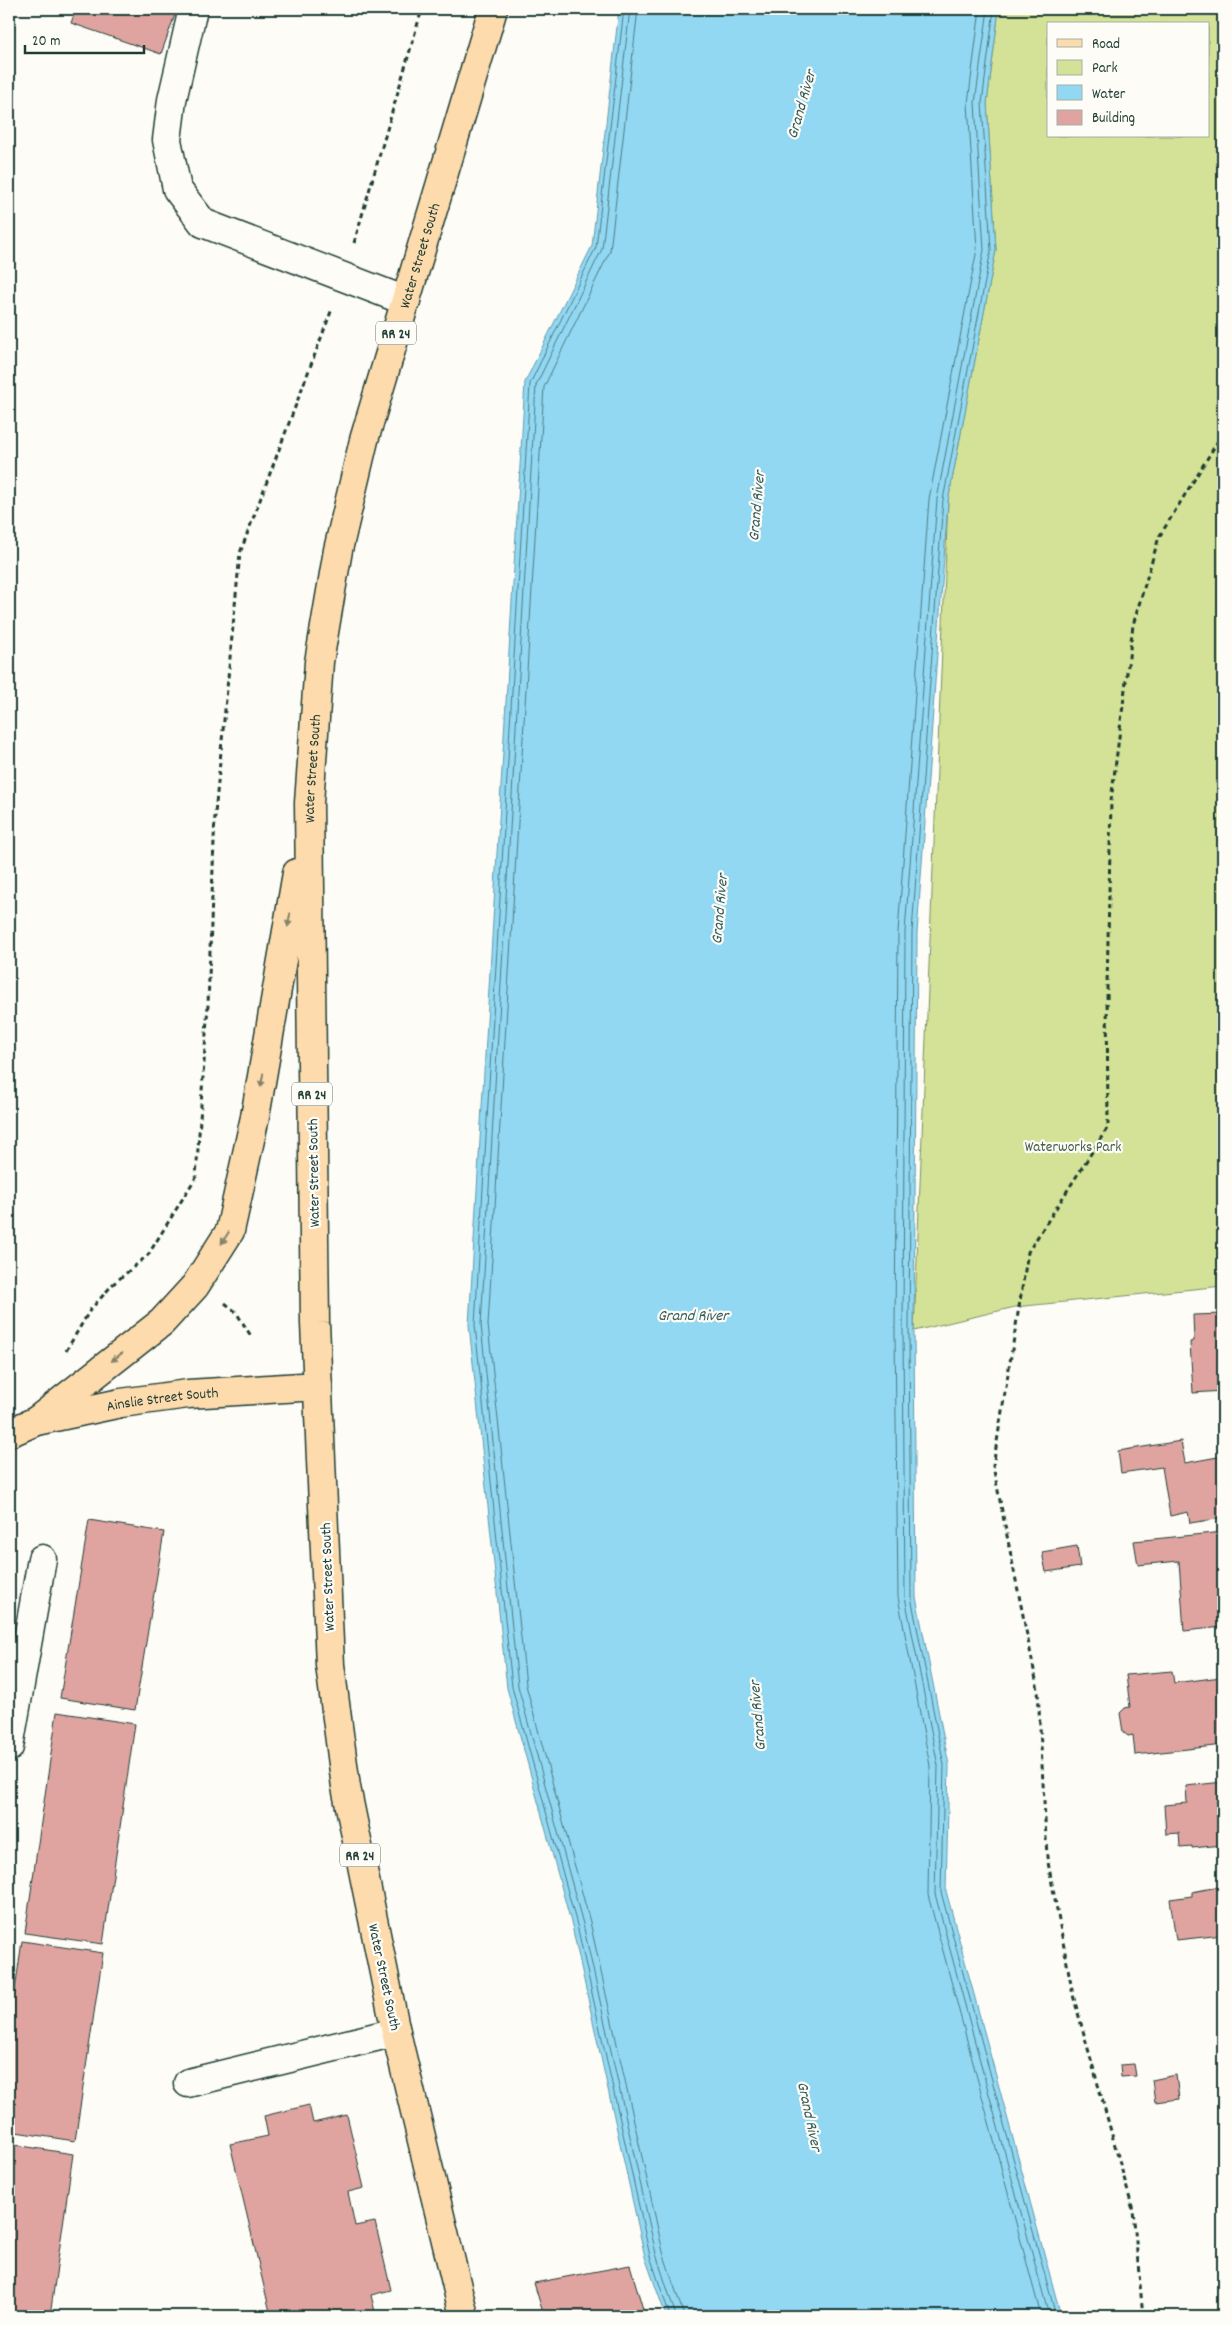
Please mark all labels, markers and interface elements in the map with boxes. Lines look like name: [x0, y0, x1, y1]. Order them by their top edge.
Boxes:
scale bar: [25, 22, 144, 54]
legend: [1047, 22, 1210, 138]
text: 20 m: [32, 31, 60, 53]
text: Road: [1092, 34, 1120, 56]
text: Park: [1092, 58, 1118, 80]
water label: Grand River: [782, 66, 824, 142]
text: Water: [1092, 84, 1126, 106]
text: Building: [1092, 108, 1135, 130]
street label: Water Street South: [395, 201, 447, 311]
road number: RR 24: [376, 322, 416, 344]
water label: Grand River: [743, 468, 772, 542]
street label: Water Street South: [300, 713, 328, 823]
water label: Grand River: [706, 871, 735, 945]
one-way arrow: [285, 913, 293, 929]
one-way arrow: [257, 1073, 265, 1089]
road number: RR 24: [292, 1082, 332, 1106]
street label: Water Street South: [303, 1118, 327, 1228]
park label: Waterworks Park: [1025, 1137, 1121, 1159]
one-way arrow: [221, 1232, 230, 1245]
water label: Grand River: [658, 1305, 730, 1328]
one-way arrow: [111, 1352, 124, 1363]
street label: Ainslie Street South: [105, 1383, 219, 1419]
street label: Water Street South: [316, 1522, 342, 1632]
water label: Grand River: [744, 1678, 773, 1752]
road number: RR 24: [340, 1844, 380, 1866]
street label: Water Street South: [361, 1922, 405, 2033]
water label: Grand River: [790, 2080, 828, 2155]

